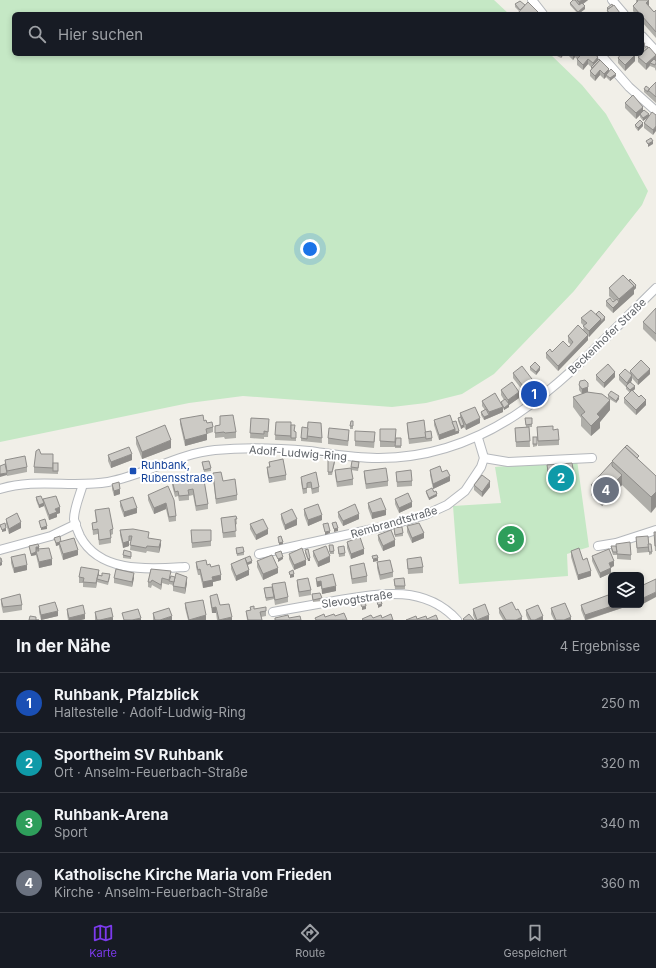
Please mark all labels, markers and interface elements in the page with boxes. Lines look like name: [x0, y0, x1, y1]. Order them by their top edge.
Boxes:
search box: [12, 12, 644, 56]
icon: search: [26, 23, 48, 45]
text: Hier suchen: [58, 25, 143, 44]
your location: [300, 239, 320, 259]
street label: Beckenhofer Straße: [565, 295, 649, 377]
pin: 1: [521, 379, 547, 409]
street label: Adolf-Ludwig-Ring: [248, 443, 348, 463]
place label: Ruhbank, Rubensstraße: [141, 458, 213, 485]
pin: 2: [548, 463, 574, 493]
marker: Ruhbank, Rubensstraße: [128, 466, 138, 476]
pin: 4: [593, 475, 619, 505]
street label: Rembrandtstraße: [349, 503, 439, 541]
pin: 3: [498, 524, 524, 554]
map controls: [608, 572, 644, 608]
button: layers: [608, 572, 644, 608]
street label: Slevogtstraße: [321, 587, 393, 611]
text: In der Nähe: [16, 636, 111, 656]
text: 4 Ergebnisse: [560, 638, 640, 654]
text: Ruhbank, Pfalzblick: [54, 685, 199, 704]
text: 1: [26, 695, 32, 711]
text: 250 m: [601, 695, 640, 711]
text: Haltestelle · Adolf-Ludwig-Ring: [54, 704, 246, 720]
text: Sportheim SV Ruhbank: [54, 745, 223, 764]
text: 2: [25, 755, 33, 771]
text: 320 m: [601, 755, 640, 771]
text: Ort · Anselm-Feuerbach-Straße: [54, 764, 248, 780]
text: Ruhbank-Arena: [54, 805, 168, 824]
text: 3: [25, 815, 33, 831]
text: 340 m: [600, 815, 640, 831]
text: Sport: [54, 824, 87, 840]
text: Katholische Kirche Maria vom Frieden: [54, 865, 332, 884]
text: 4: [25, 875, 33, 891]
text: 360 m: [601, 875, 640, 891]
text: Kirche · Anselm-Feuerbach-Straße: [54, 884, 268, 900]
tab: Karte: [89, 922, 117, 960]
tab: Route: [295, 922, 325, 960]
tab: Gespeichert: [503, 922, 567, 960]

